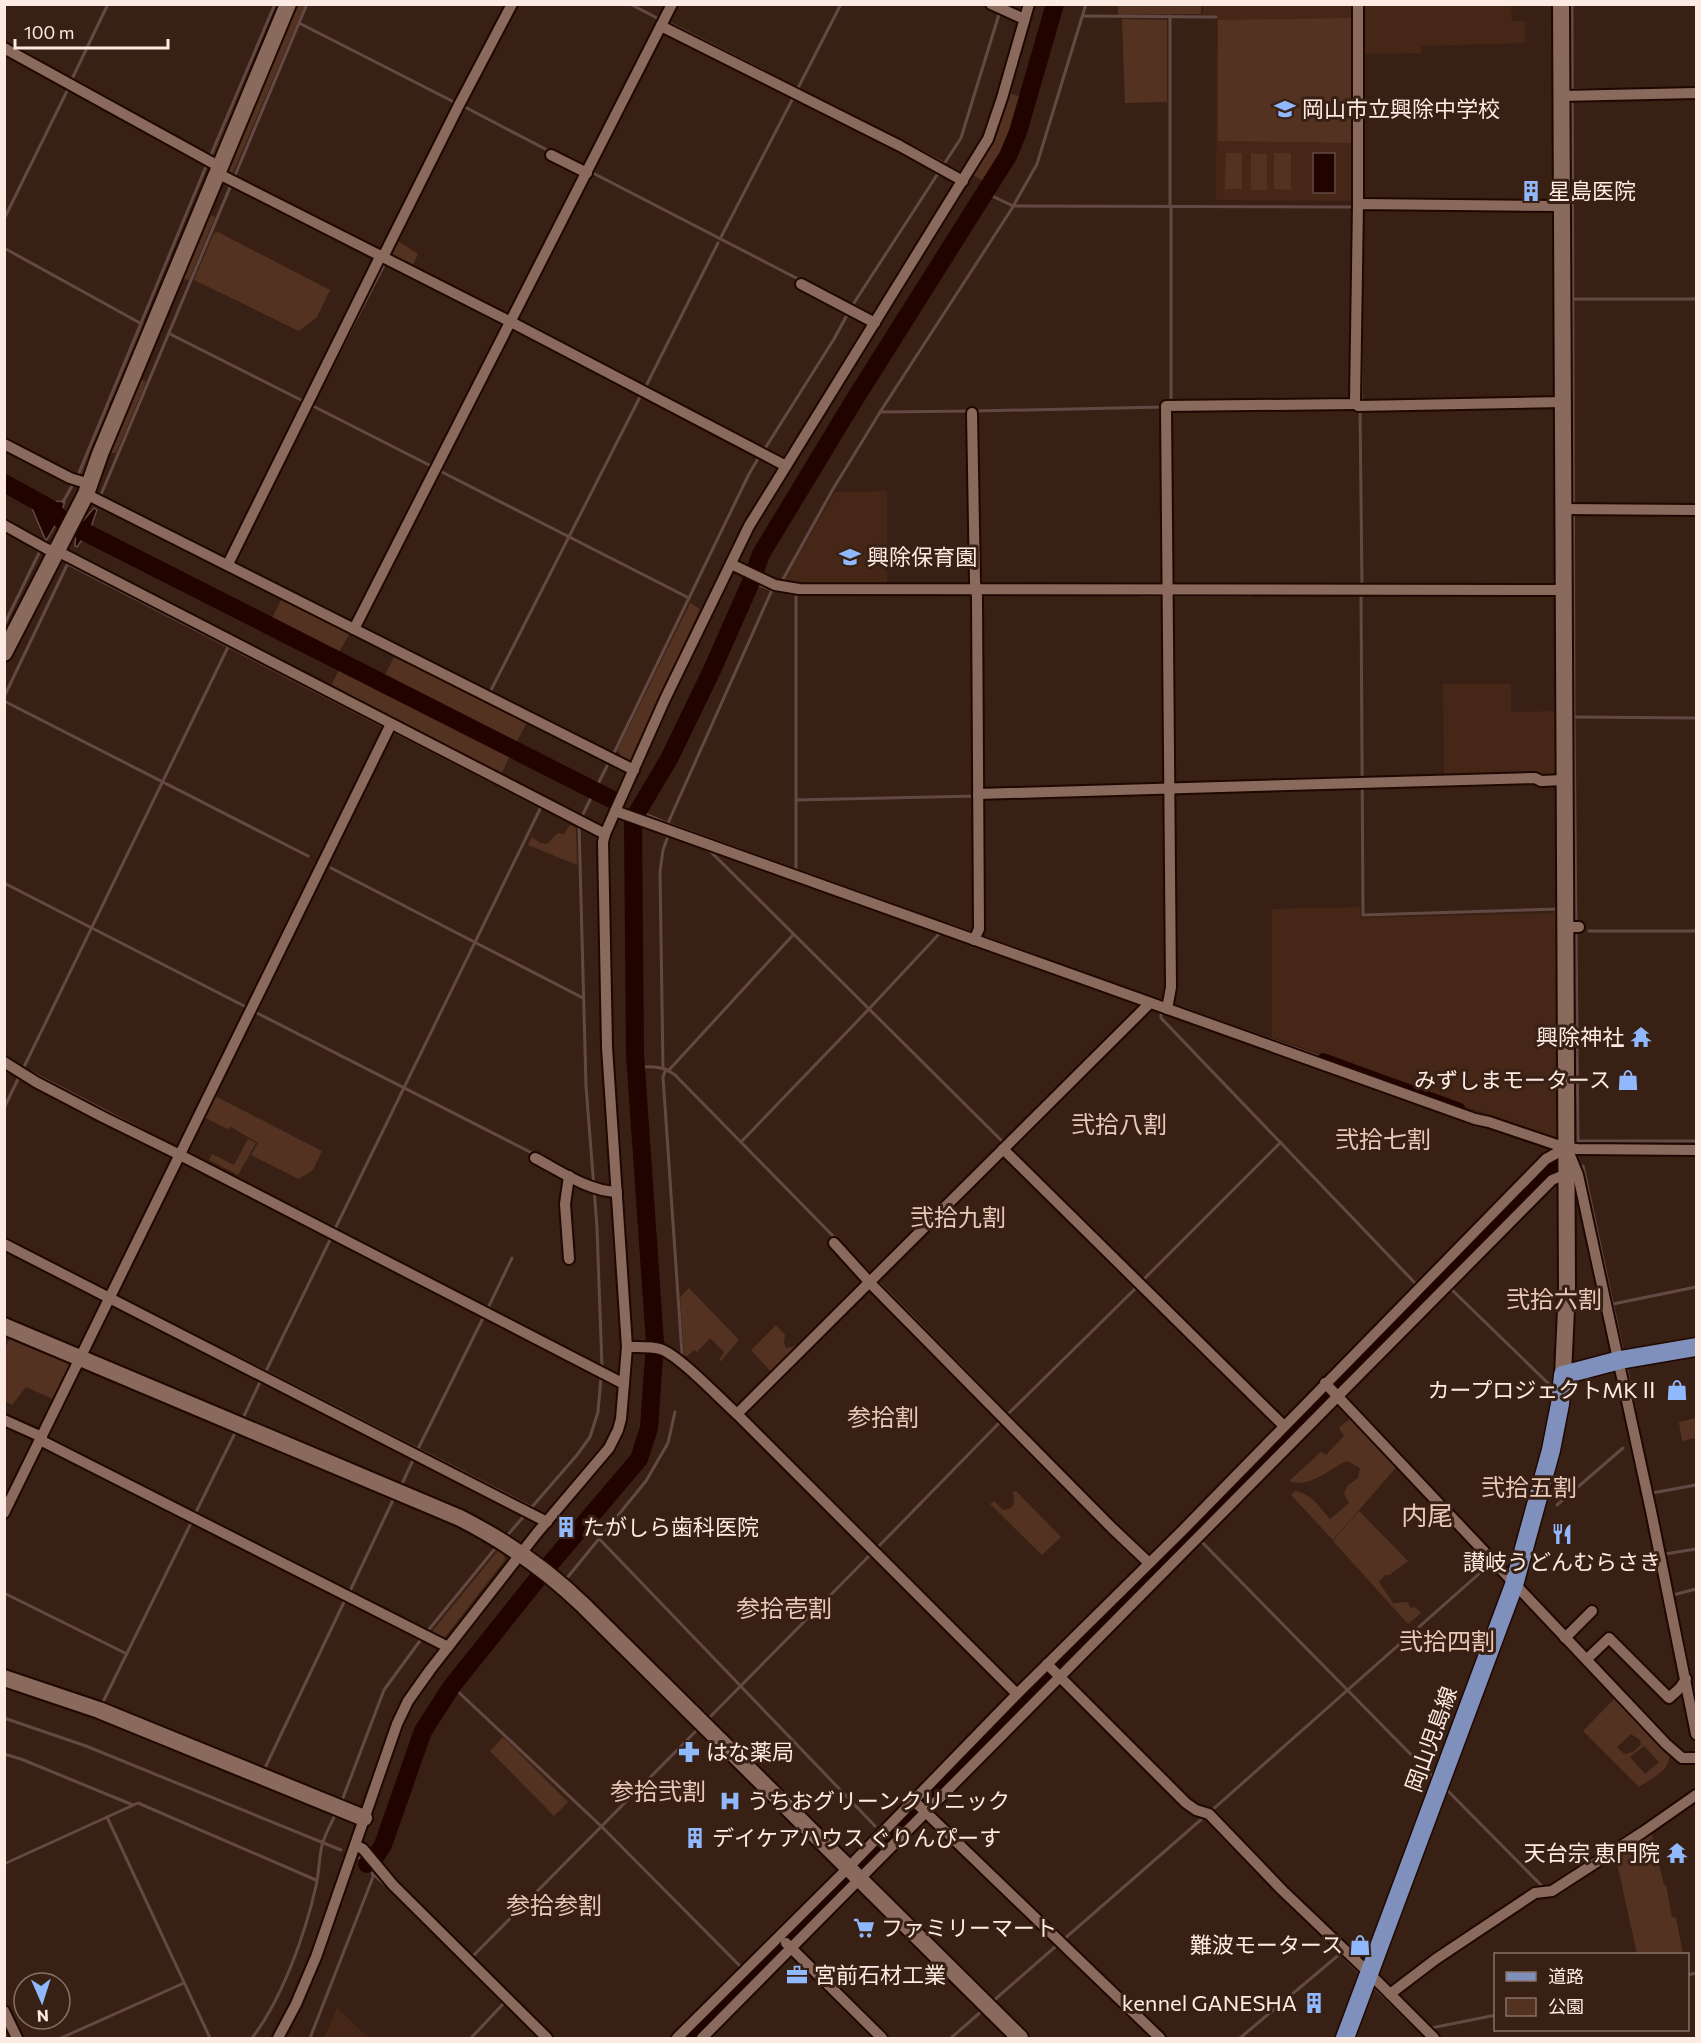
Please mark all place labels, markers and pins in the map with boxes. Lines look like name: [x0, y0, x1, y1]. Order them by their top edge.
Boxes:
place label: 岡山市立興除中学校: [1302, 95, 1500, 122]
school or university icon: 岡山市立興除中学校: [1273, 97, 1297, 121]
place label: 星島医院: [1548, 177, 1636, 204]
building icon: 星島医院: [1519, 179, 1543, 203]
place label: 興除保育園: [867, 543, 977, 570]
school or university icon: 興除保育園: [838, 545, 862, 569]
place label: 興除神社: [1536, 1023, 1624, 1050]
temple icon: 興除神社: [1629, 1025, 1653, 1049]
place label: みずしまモータース: [1414, 1066, 1611, 1093]
shop icon: みずしまモータース: [1616, 1068, 1640, 1092]
place label: カープロジェクトMKⅡ: [1427, 1376, 1660, 1403]
shop icon: カープロジェクトMKⅡ: [1665, 1378, 1689, 1402]
place label: たがしら歯科医院: [583, 1513, 759, 1540]
building icon: たがしら歯科医院: [554, 1515, 578, 1539]
restaurant icon: 讃岐うどんむらさき: [1550, 1522, 1574, 1546]
place label: 讃岐うどんむらさき: [1463, 1548, 1661, 1575]
place label: はな薬局: [706, 1738, 794, 1765]
pharmacy icon: はな薬局: [677, 1740, 701, 1764]
place label: うちおグリーンクリニック: [747, 1787, 1010, 1814]
hospital icon: うちおグリーンクリニック: [718, 1789, 742, 1813]
place label: デイケアハウス ぐりんぴーす: [712, 1824, 1001, 1851]
building icon: デイケアハウス ぐりんぴーす: [683, 1826, 707, 1850]
place label: 天台宗 恵門院: [1524, 1839, 1660, 1866]
temple icon: 天台宗 恵門院: [1665, 1841, 1689, 1865]
place label: ファミリーマート: [881, 1914, 1057, 1941]
supermarket icon: ファミリーマート: [852, 1916, 876, 1940]
place label: 難波モータース: [1190, 1931, 1343, 1958]
shop icon: 難波モータース: [1348, 1933, 1372, 1957]
place label: 宮前石材工業: [814, 1961, 946, 1988]
office icon: 宮前石材工業: [785, 1963, 809, 1987]
place label: kennel GANESHA: [1122, 1989, 1297, 2016]
building icon: kennel GANESHA: [1302, 1991, 1326, 2015]

